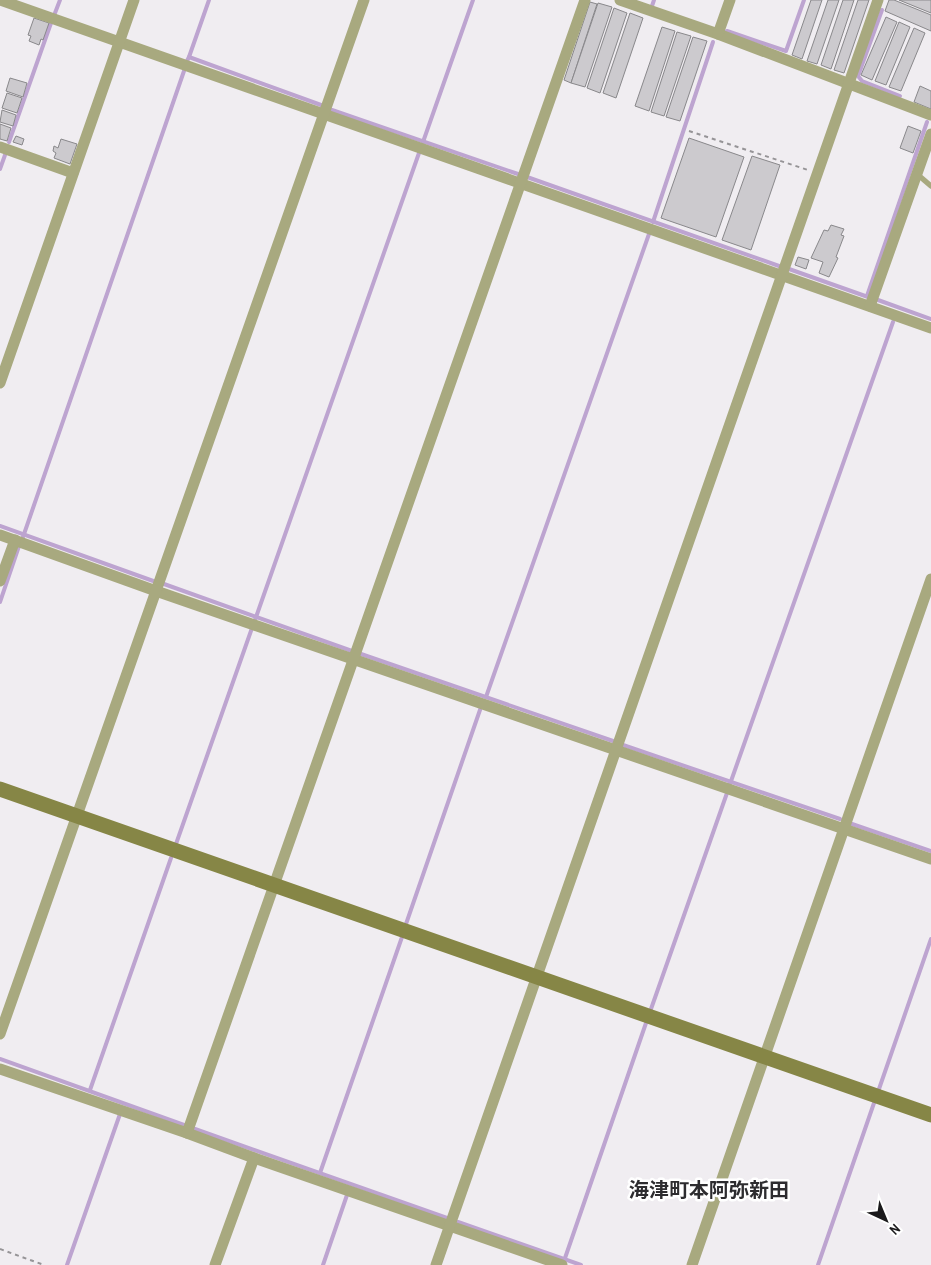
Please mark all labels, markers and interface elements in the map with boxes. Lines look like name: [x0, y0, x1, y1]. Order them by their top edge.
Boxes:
district label: 海津町本阿弥新田: [629, 1176, 789, 1203]
north arrow: [861, 1195, 911, 1245]
text: N: [886, 1220, 904, 1239]

